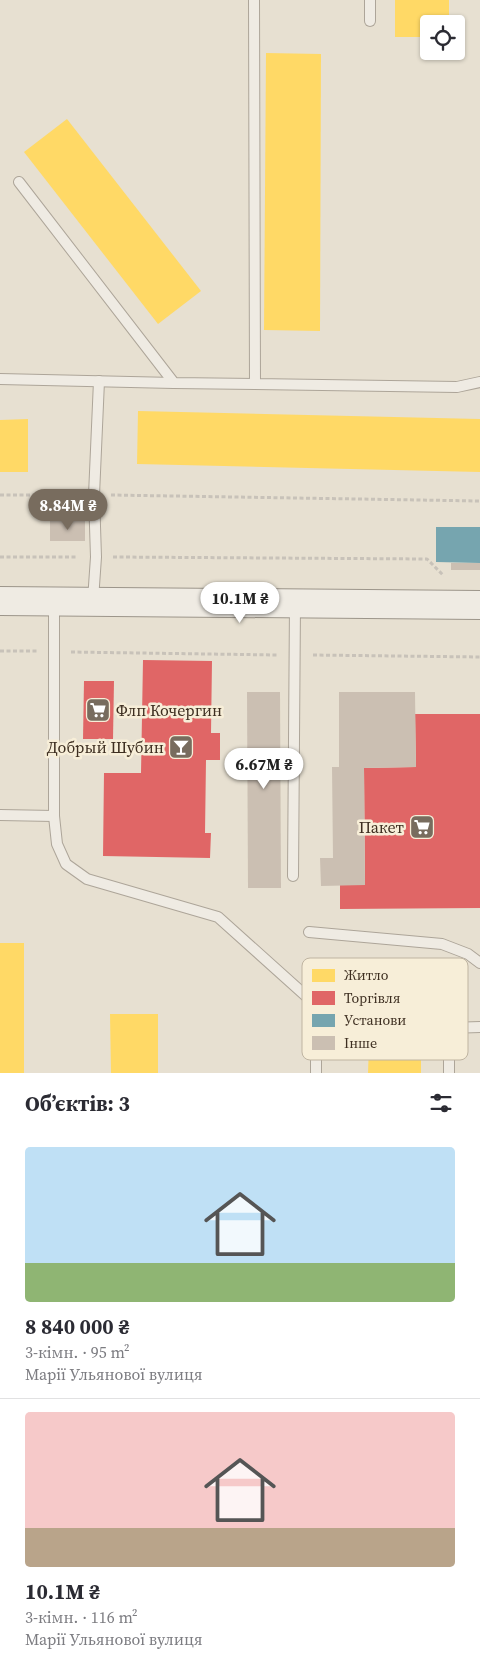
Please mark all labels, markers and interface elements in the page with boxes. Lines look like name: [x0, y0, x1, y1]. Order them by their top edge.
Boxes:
map controls: [420, 15, 465, 60]
button: locate: [420, 15, 465, 60]
pin: 8.84M ₴: [22, 488, 114, 531]
text: 8.84M ₴: [39, 494, 97, 516]
pin: 10.1M ₴: [194, 582, 286, 624]
text: 10.1M ₴: [211, 587, 269, 609]
supermarket icon: Флп Кочергин: [85, 697, 111, 723]
place label: Флп Кочергин: [116, 699, 222, 721]
bar icon: Добрый Шубин: [168, 734, 194, 760]
place label: Добрый Шубин: [47, 736, 164, 758]
pin: 6.67M ₴: [218, 748, 310, 790]
text: 6.67M ₴: [235, 753, 293, 775]
supermarket icon: Пакет: [409, 814, 435, 840]
place label: Пакет: [359, 816, 405, 838]
legend: [302, 958, 468, 1060]
text: Житло: [344, 965, 389, 985]
text: Торгівля: [344, 988, 400, 1008]
text: Установи: [344, 1010, 406, 1030]
text: Інше: [344, 1033, 377, 1053]
text: Об’єктів: 3: [25, 1089, 130, 1118]
icon: filters: [427, 1089, 455, 1117]
icon: home: [195, 1179, 285, 1269]
text: 8 840 000 ₴: [25, 1312, 130, 1341]
text: 3-кімн. · 95 m²: [25, 1341, 130, 1363]
text: Марії Ульянової вулиця: [25, 1363, 202, 1385]
icon: home: [195, 1445, 285, 1535]
text: 10.1M ₴: [25, 1577, 100, 1606]
text: 3-кімн. · 116 m²: [25, 1606, 138, 1628]
text: Марії Ульянової вулиця: [25, 1628, 202, 1650]

